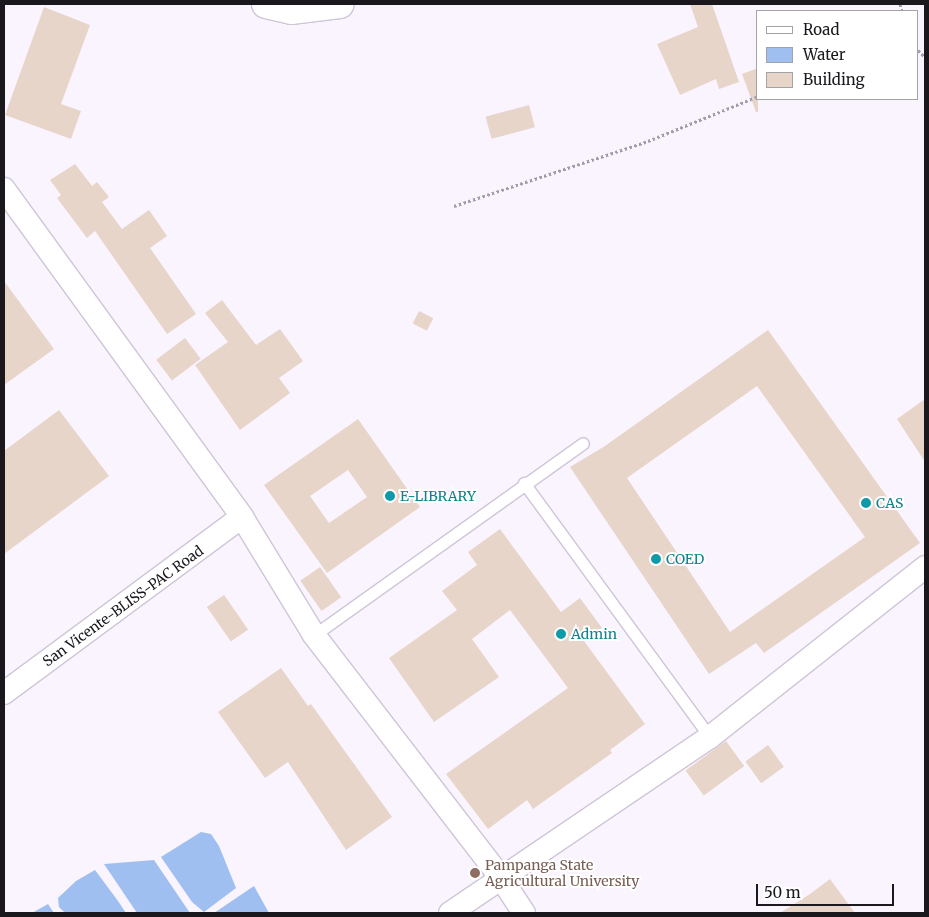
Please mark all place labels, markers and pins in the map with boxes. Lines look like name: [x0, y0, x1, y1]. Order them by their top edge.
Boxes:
place label: E-LIBRARY: [400, 488, 476, 504]
marker: E-LIBRARY: [384, 490, 396, 502]
place label: CAS: [876, 495, 903, 511]
marker: CAS: [860, 497, 872, 509]
place label: COED: [666, 551, 704, 567]
marker: COED: [650, 553, 662, 565]
place label: Admin: [571, 626, 617, 642]
marker: Admin: [555, 628, 567, 640]
place label: Pampanga State Agricultural University: [485, 857, 639, 890]
marker: Pampanga State Agricultural University: [469, 867, 481, 879]

